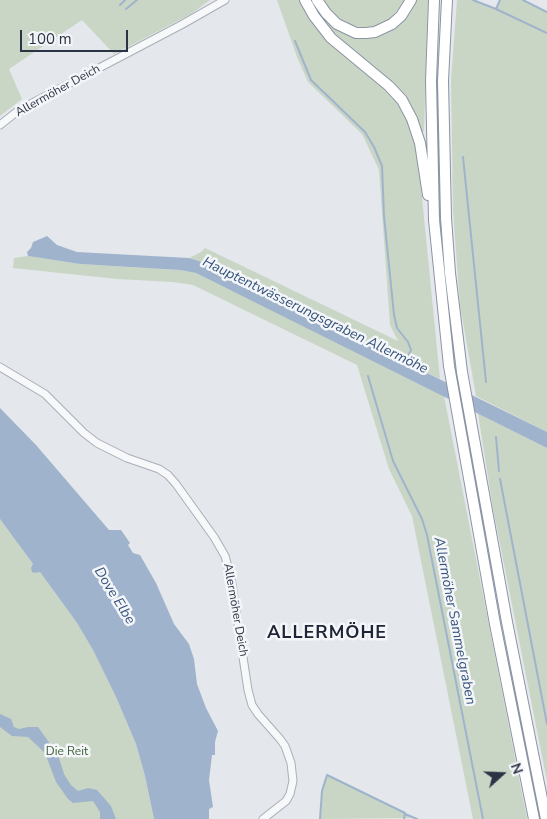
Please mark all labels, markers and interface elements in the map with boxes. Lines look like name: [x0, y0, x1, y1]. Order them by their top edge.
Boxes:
scale bar: [22, 20, 130, 52]
text: 100 m: [28, 29, 72, 49]
street label: Allermöher Deich: [13, 62, 103, 120]
water label: Hauptentwässerungsgraben Allermöhe: [200, 254, 430, 378]
water label: Allermöher Sammelgraben: [430, 536, 478, 706]
street label: Allermöher Deich: [220, 562, 250, 658]
water label: Dove Elbe: [90, 564, 138, 628]
district label: ALLERMÖHE: [266, 623, 388, 645]
park label: Die Reit: [46, 745, 88, 759]
north arrow: [477, 749, 527, 799]
text: N: [506, 761, 527, 777]

